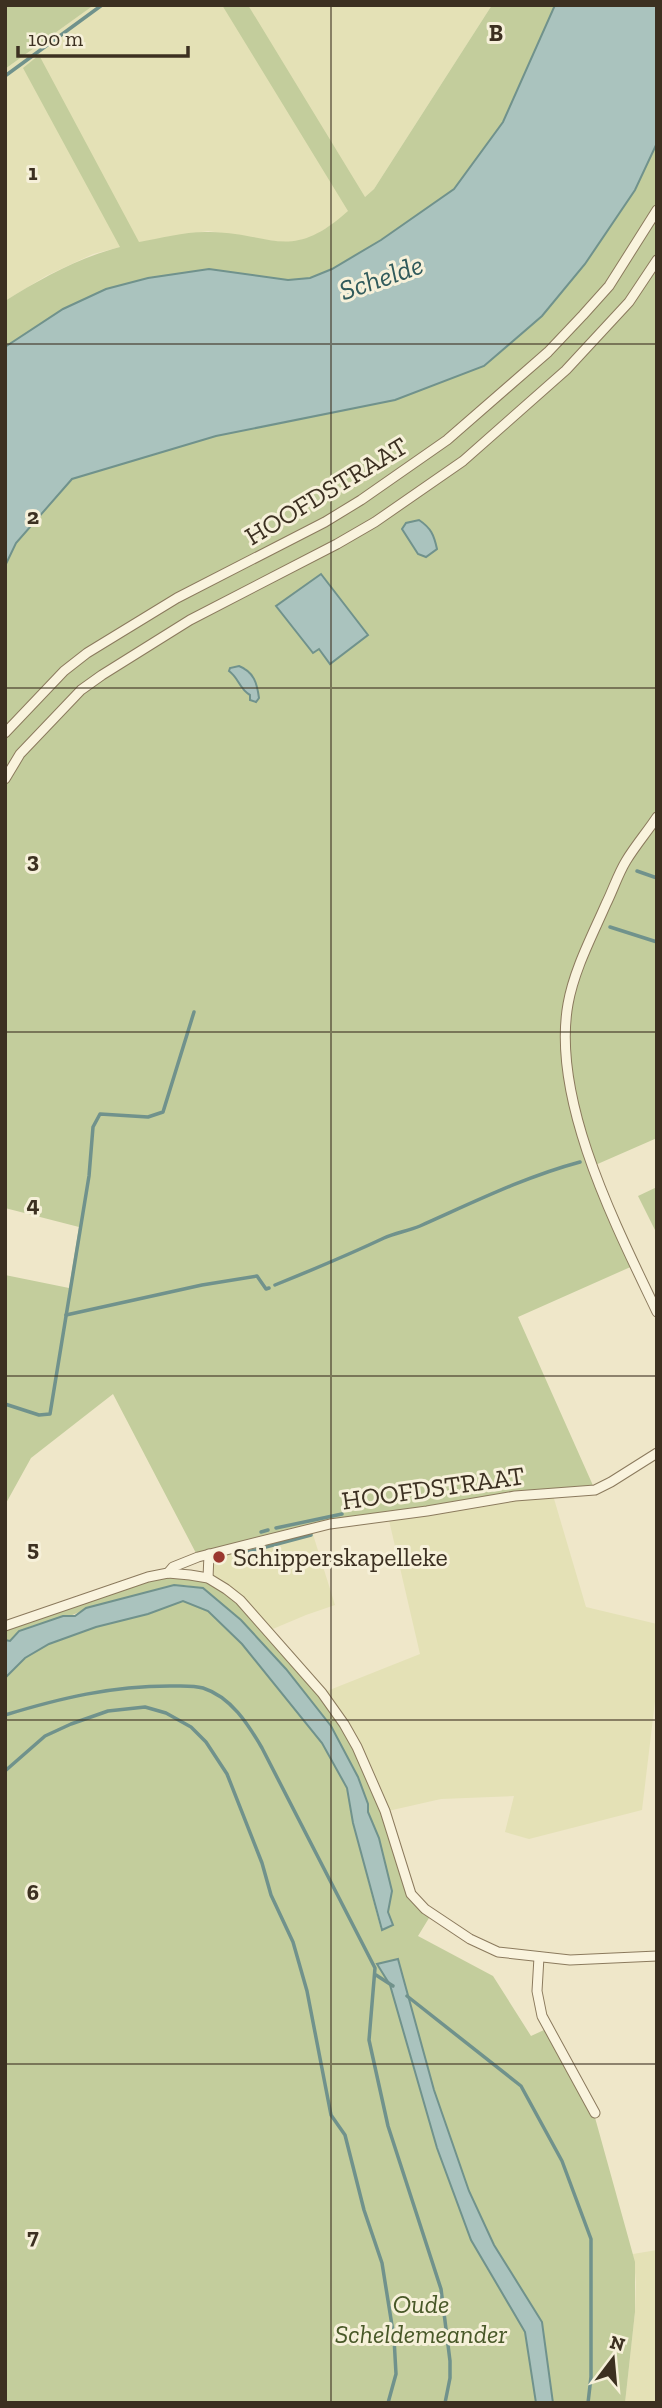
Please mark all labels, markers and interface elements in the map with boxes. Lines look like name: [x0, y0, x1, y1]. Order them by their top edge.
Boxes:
scale bar: [18, 14, 187, 58]
text: B: [489, 19, 503, 47]
text: 100 m: [28, 26, 83, 51]
text: 1: [28, 158, 38, 186]
water label: Schelde: [335, 248, 427, 307]
street label: HOOFDSTRAAT: [239, 430, 413, 552]
text: 2: [27, 502, 39, 530]
text: 3: [27, 846, 39, 874]
text: 4: [26, 1190, 40, 1218]
street label: HOOFDSTRAAT: [340, 1459, 526, 1517]
text: 5: [27, 1534, 39, 1562]
place label: Schipperskapelleke: [233, 1541, 448, 1573]
marker: Schipperskapelleke: [211, 1549, 227, 1565]
text: 6: [27, 1878, 39, 1906]
text: 7: [27, 2222, 39, 2250]
park label: Oude Scheldemeander: [335, 2288, 507, 2350]
north arrow: [578, 2324, 648, 2394]
text: N: [607, 2330, 628, 2356]

